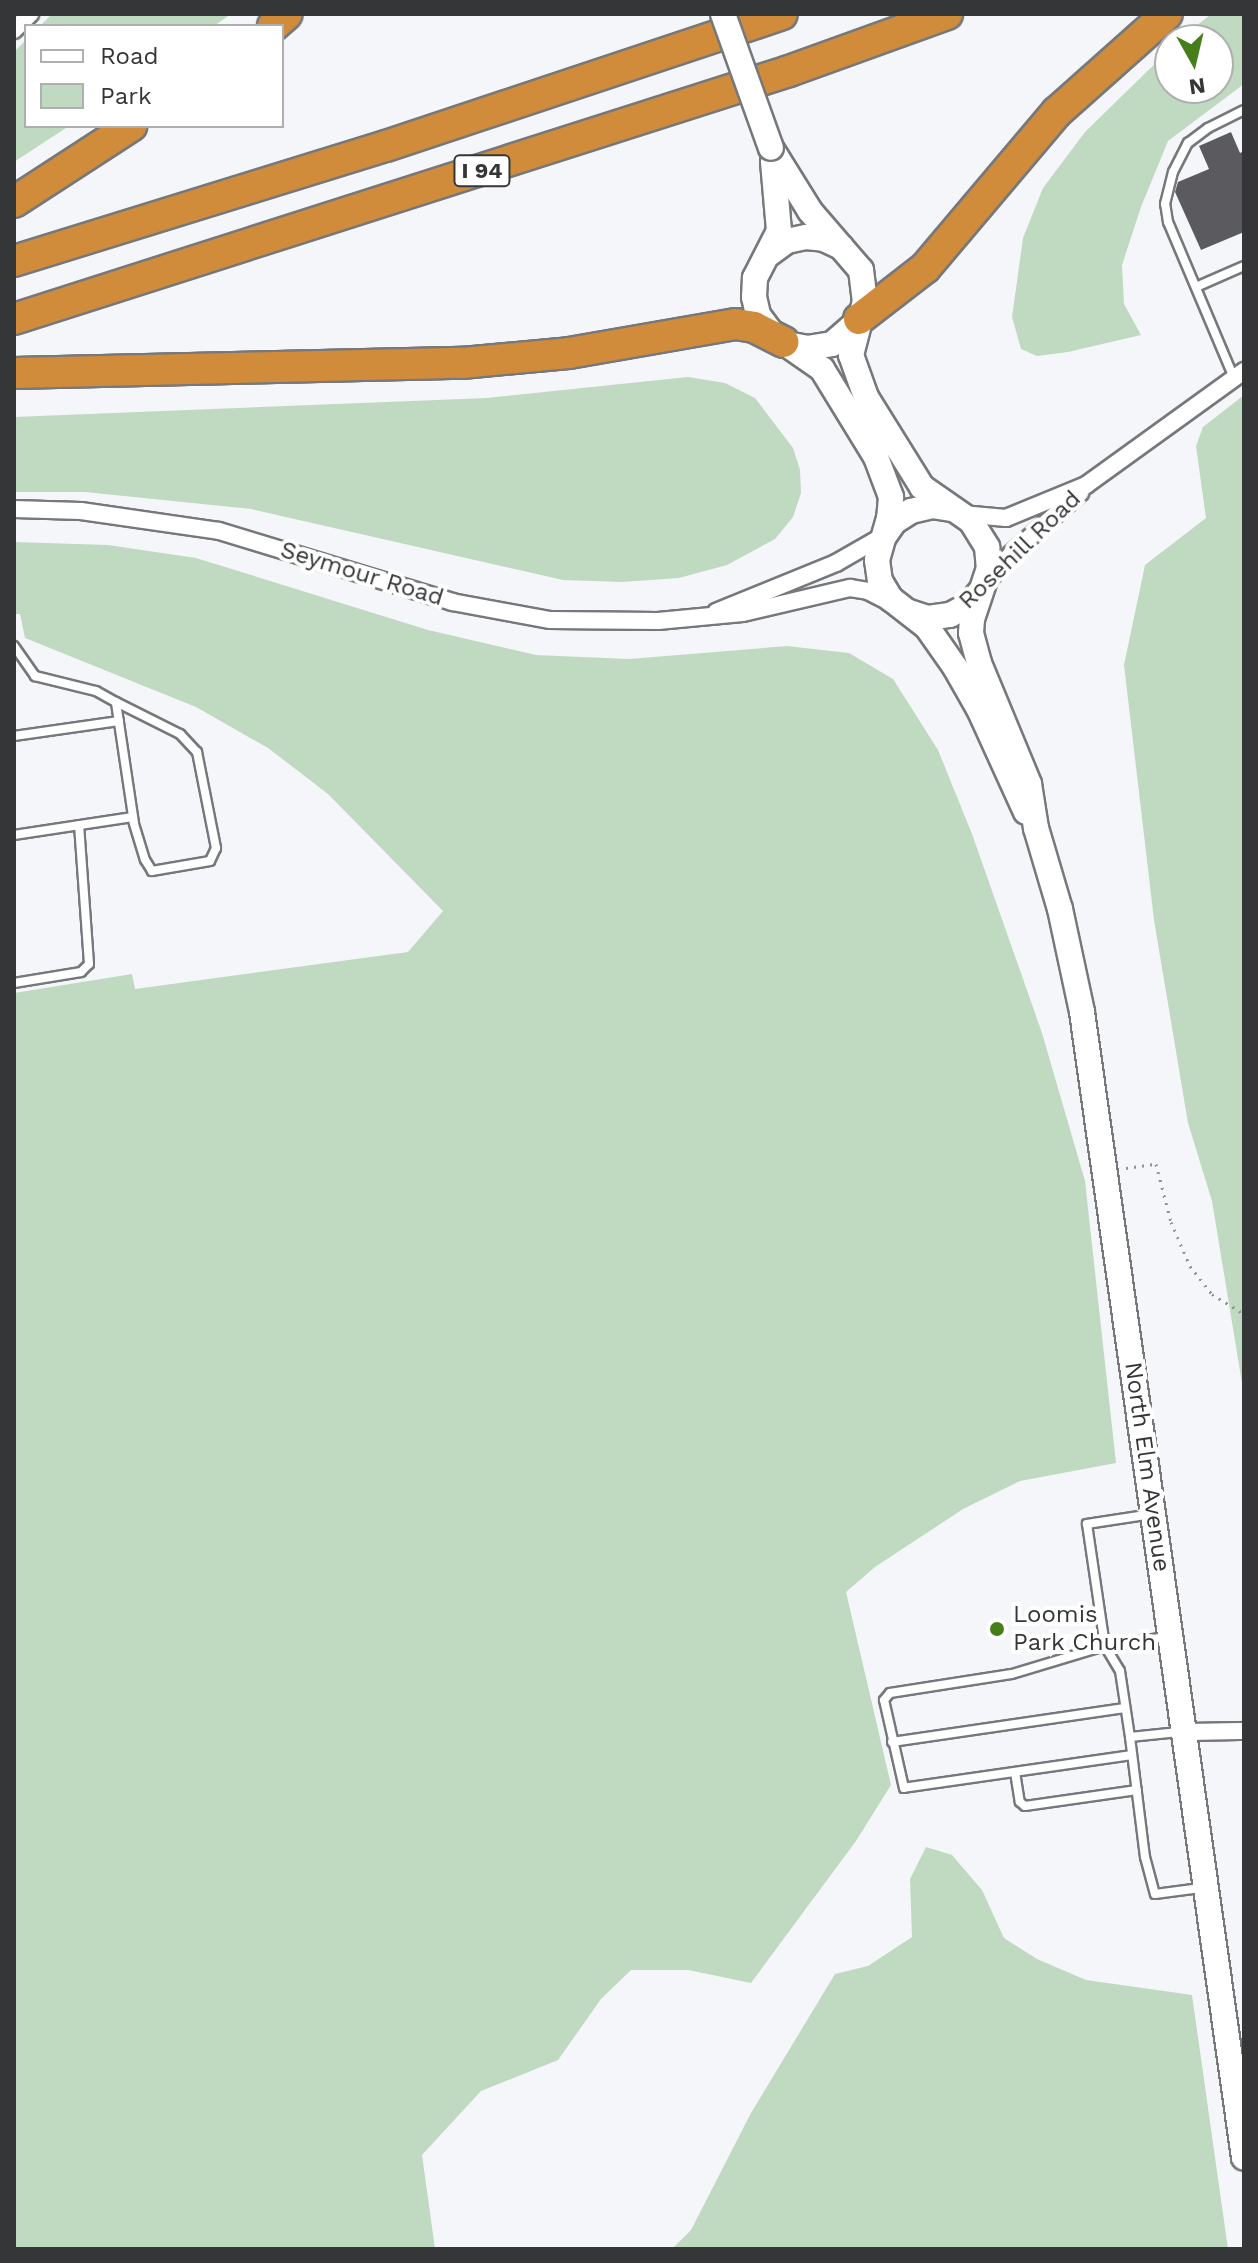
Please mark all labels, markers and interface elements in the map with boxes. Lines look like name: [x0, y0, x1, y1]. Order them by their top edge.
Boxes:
legend: [24, 24, 284, 128]
north arrow: [1154, 24, 1234, 104]
text: Road: [100, 42, 159, 70]
text: N: [1187, 73, 1207, 100]
text: Park: [100, 82, 152, 110]
road number: I 94: [452, 153, 512, 189]
street label: Rosehill Road: [953, 484, 1087, 616]
street label: Seymour Road: [277, 535, 447, 613]
street label: North Elm Avenue: [1118, 1360, 1176, 1574]
place label: Loomis Park Church: [1013, 1601, 1157, 1657]
marker: Loomis Park Church: [988, 1620, 1006, 1638]

